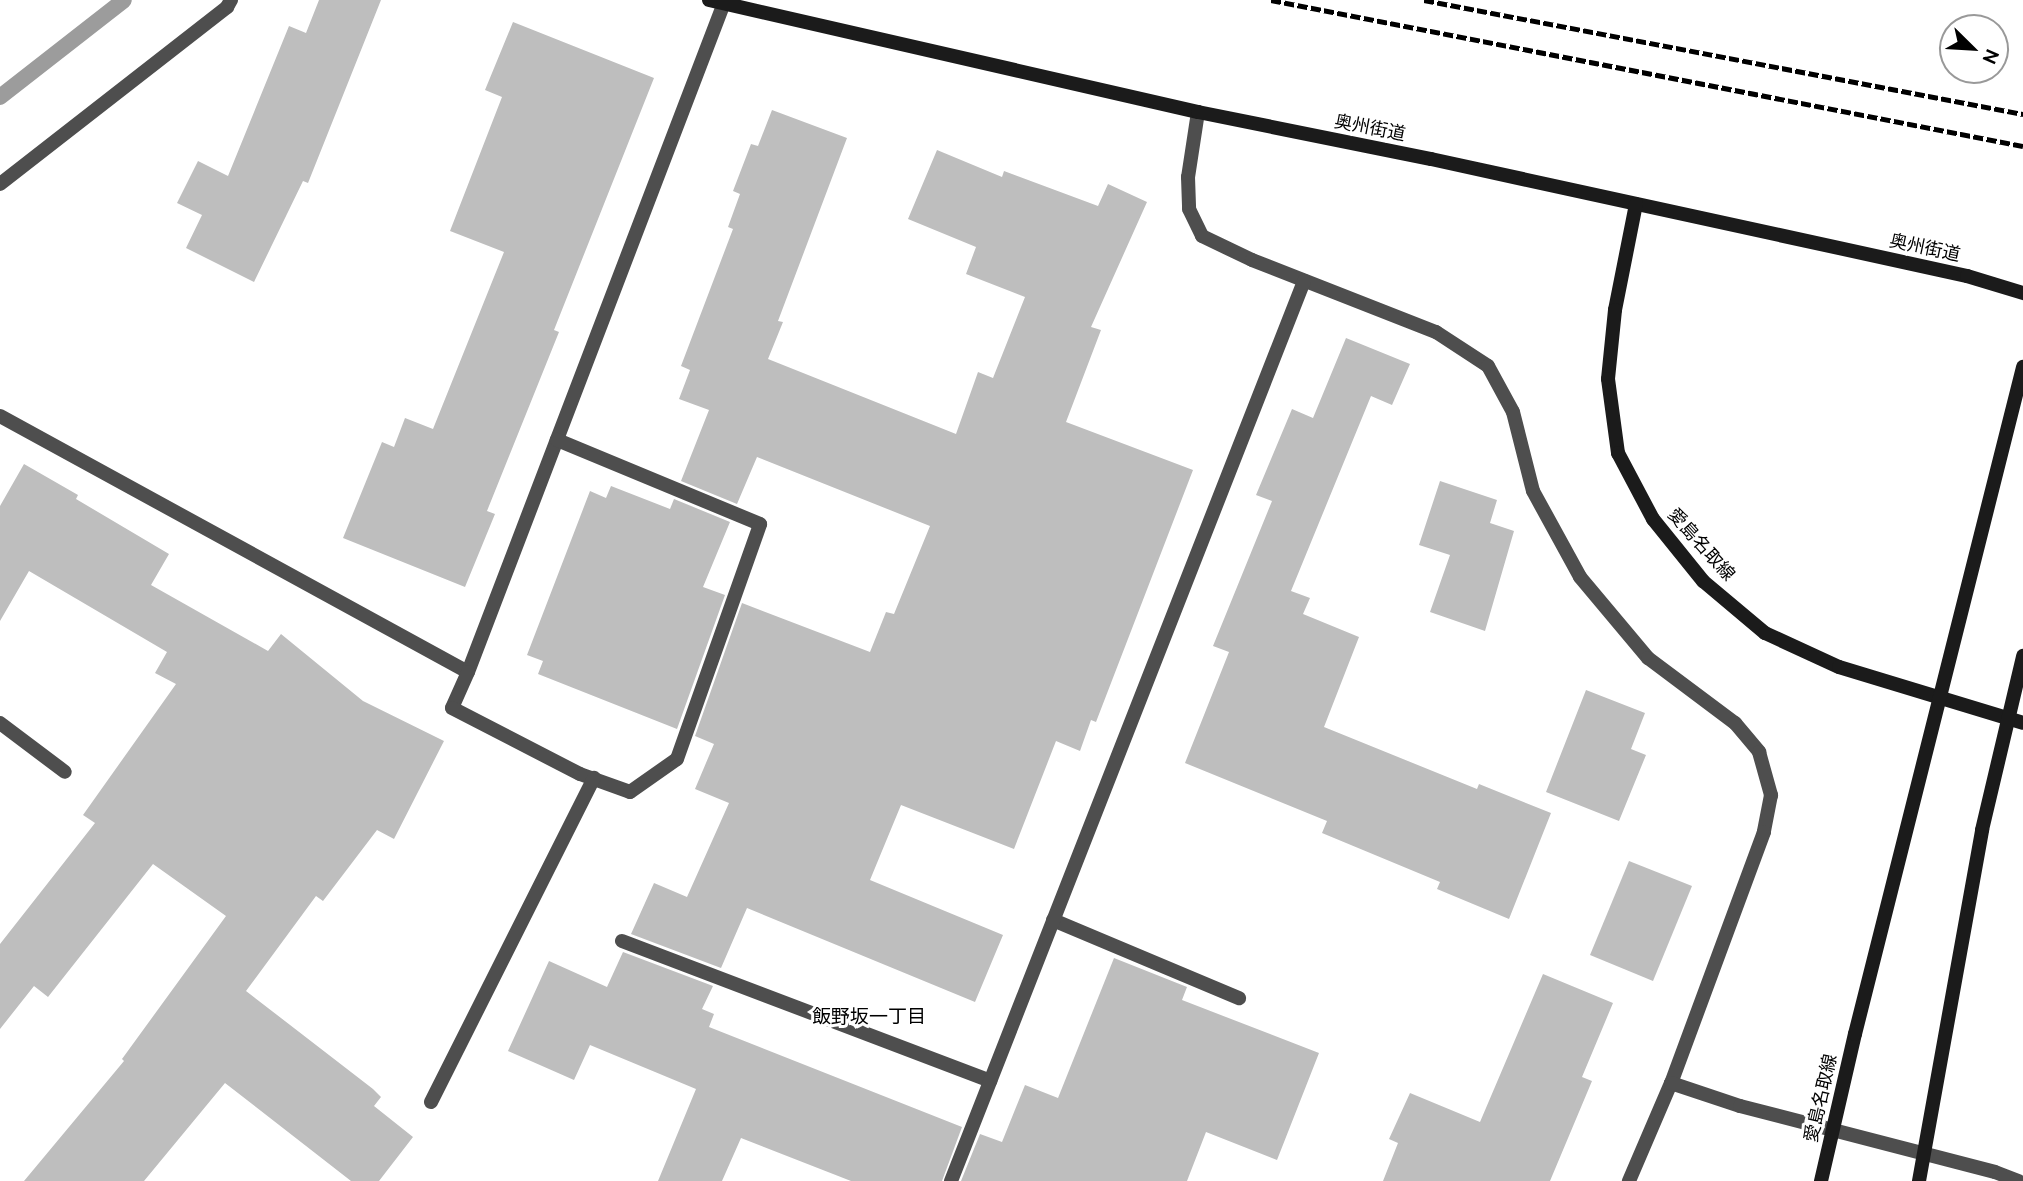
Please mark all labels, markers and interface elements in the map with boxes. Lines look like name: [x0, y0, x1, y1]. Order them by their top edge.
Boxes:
north arrow: [1939, 14, 2009, 84]
text: N: [1978, 46, 2004, 68]
street label: 奥州街道: [1333, 110, 1407, 144]
street label: 奥州街道: [1888, 229, 1962, 265]
street label: 愛島名取線: [1664, 503, 1740, 585]
district label: 飯野坂一丁目: [812, 1006, 926, 1028]
street label: 愛島名取線: [1799, 1052, 1841, 1144]

